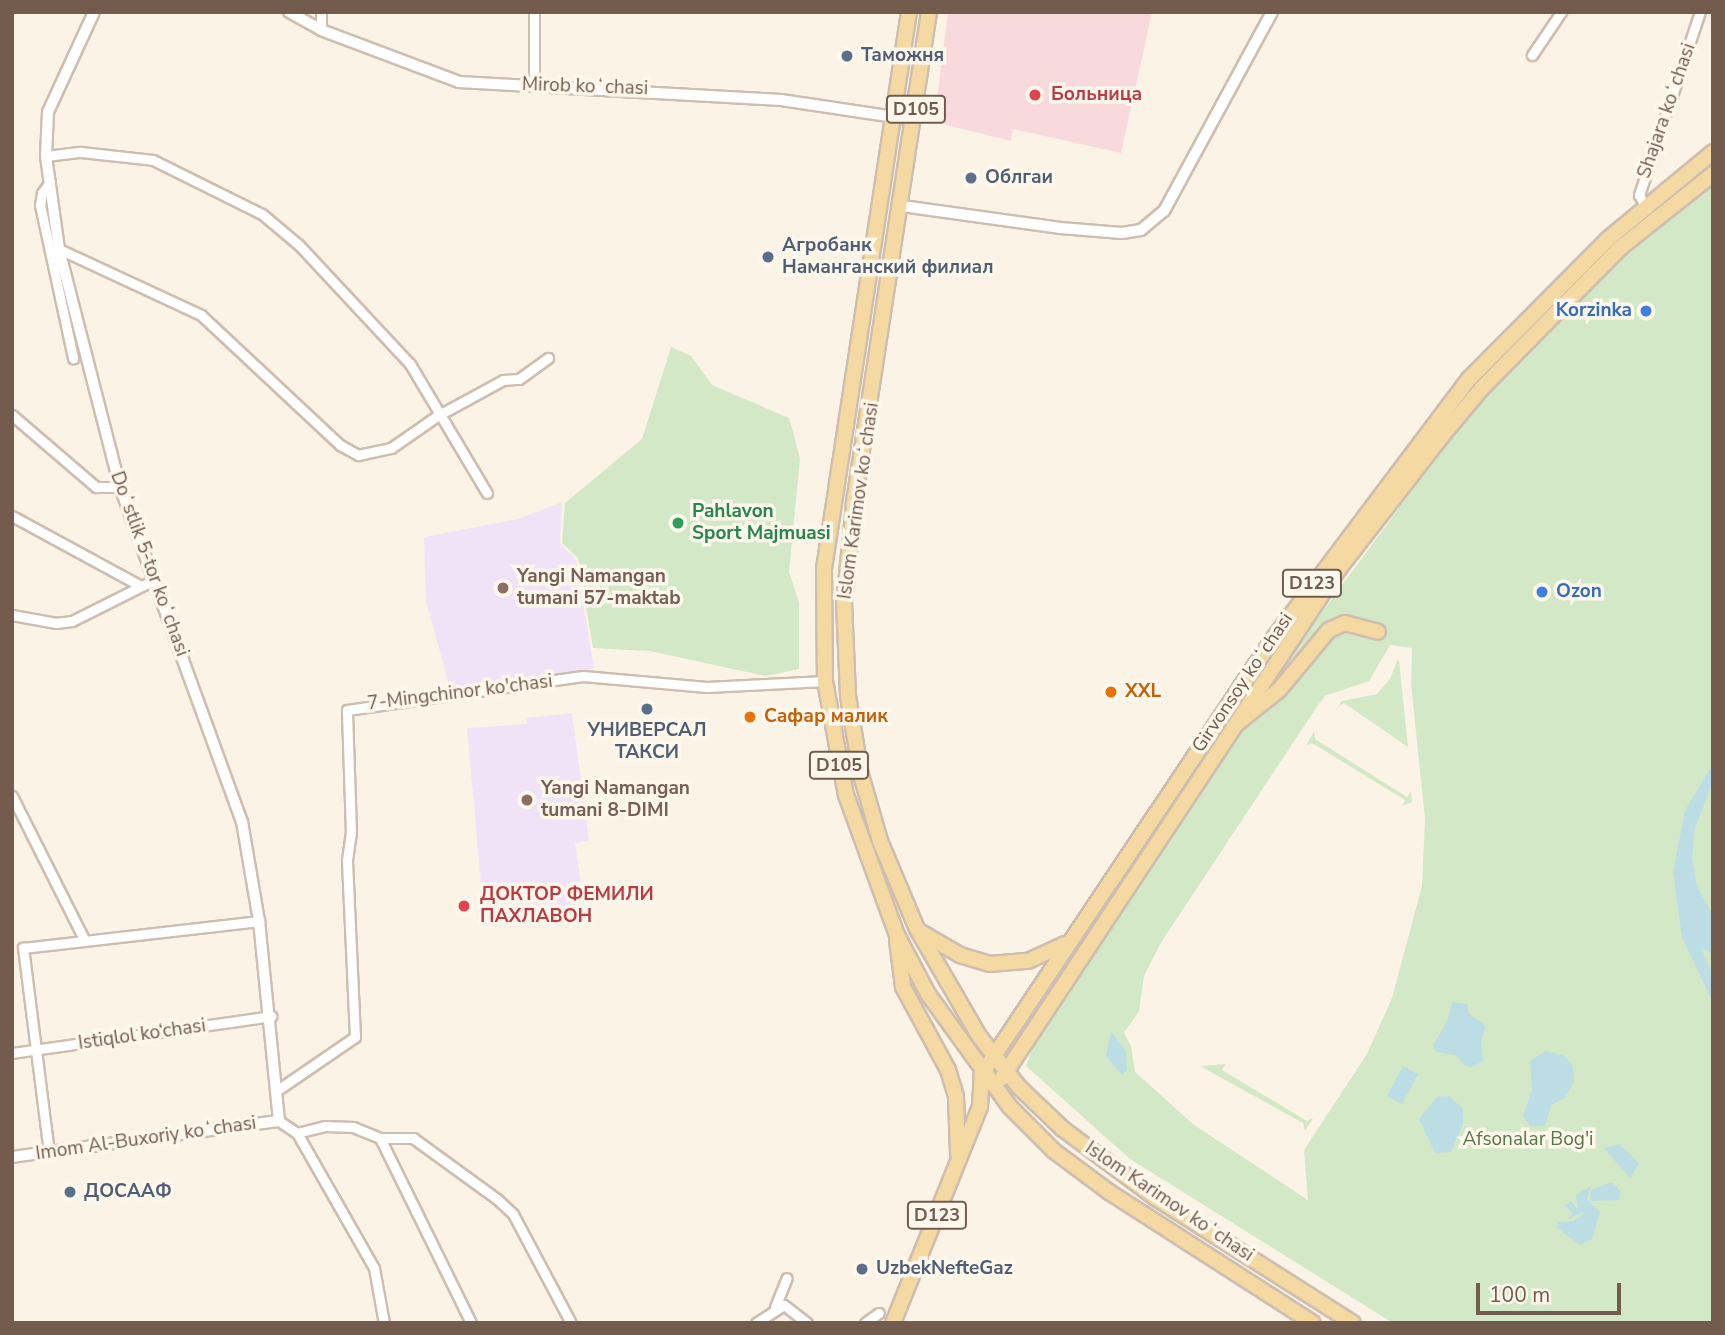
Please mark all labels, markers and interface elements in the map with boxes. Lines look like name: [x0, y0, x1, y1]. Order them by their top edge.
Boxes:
street label: Shajara koʻchasi: [1633, 40, 1701, 182]
place label: Таможня: [861, 45, 944, 67]
marker: Таможня: [839, 48, 855, 64]
street label: Mirob koʻchasi: [521, 73, 649, 101]
place label: Больница: [1051, 84, 1142, 106]
marker: Больница: [1025, 85, 1045, 105]
road number: D105: [884, 94, 948, 124]
place label: Облгаи: [985, 167, 1053, 189]
marker: Облгаи: [963, 170, 979, 186]
place label: Агробанк Наманганский филиал: [782, 235, 994, 279]
marker: Агробанк Наманганский филиал: [760, 249, 776, 265]
place label: Korzinka: [1556, 300, 1632, 322]
marker: Korzinka: [1638, 303, 1654, 319]
street label: Islom Karimov koʻchasi: [834, 401, 884, 601]
street label: Doʻstlik 5-tor koʻchasi: [105, 468, 193, 660]
place label: Pahlavon Sport Majmuasi: [692, 501, 831, 545]
marker: Pahlavon Sport Majmuasi: [670, 515, 686, 531]
place label: Yangi Namangan tumani 57-maktab: [517, 566, 681, 610]
road number: D123: [1280, 568, 1344, 598]
marker: Yangi Namangan tumani 57-maktab: [495, 580, 511, 596]
place label: Ozon: [1556, 581, 1602, 603]
marker: Ozon: [1534, 584, 1550, 600]
street label: Girvonsoy koʻchasi: [1188, 609, 1298, 757]
street label: 7-Mingchinor ko'chasi: [366, 670, 554, 716]
place label: XXL: [1125, 681, 1161, 703]
marker: XXL: [1103, 684, 1119, 700]
marker: УНИВЕРСАЛ ТАКСИ: [639, 701, 655, 717]
place label: Сафар малик: [764, 706, 888, 728]
marker: Сафар малик: [742, 709, 758, 725]
place label: УНИВЕРСАЛ ТАКСИ: [587, 720, 707, 764]
road number: D105: [808, 750, 870, 780]
place label: Yangi Namangan tumani 8-DIMI: [541, 778, 690, 822]
marker: Yangi Namangan tumani 8-DIMI: [519, 792, 535, 808]
place label: ДОКТОР ФЕМИЛИ ПАХЛАВОН: [480, 884, 654, 928]
marker: ДОКТОР ФЕМИЛИ ПАХЛАВОН: [454, 896, 474, 916]
street label: Istiqlol ko‘chasi: [77, 1015, 207, 1055]
street label: Imom Al-Buxoriy koʻchasi: [34, 1112, 258, 1166]
park label: Afsonalar Bog'i: [1462, 1129, 1594, 1151]
street label: Islom Karimov koʻchasi: [1080, 1137, 1258, 1267]
place label: ДОСААФ: [84, 1181, 172, 1203]
marker: ДОСААФ: [62, 1184, 78, 1200]
road number: D123: [906, 1200, 968, 1230]
place label: UzbekNefteGaz: [876, 1258, 1013, 1280]
marker: UzbekNefteGaz: [854, 1261, 870, 1277]
scale bar: [1480, 1268, 1625, 1312]
text: 100 m: [1489, 1281, 1550, 1309]

